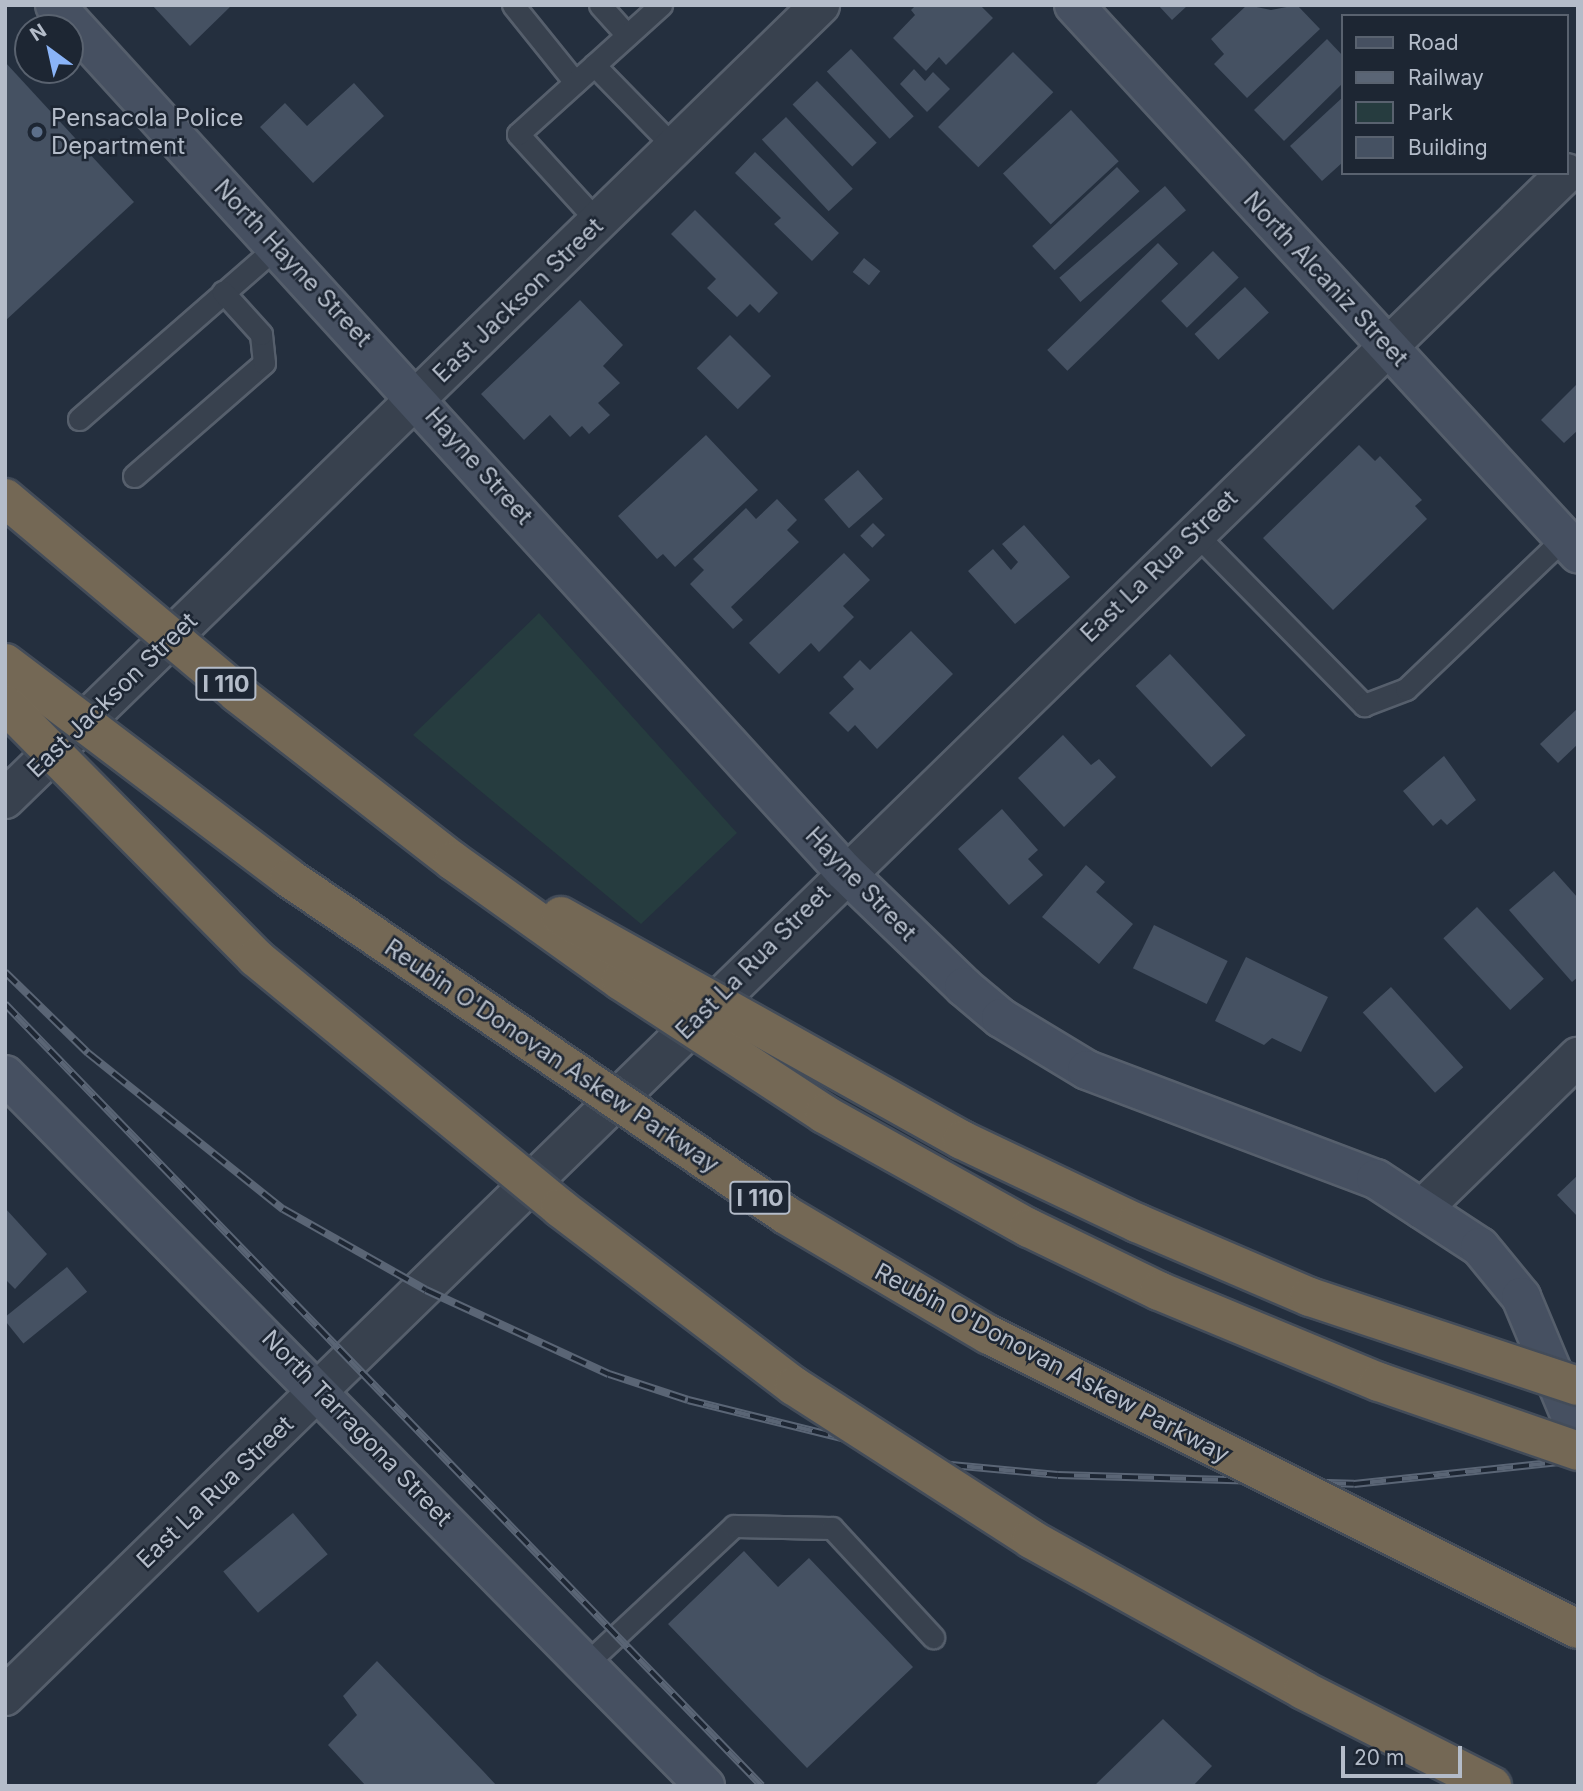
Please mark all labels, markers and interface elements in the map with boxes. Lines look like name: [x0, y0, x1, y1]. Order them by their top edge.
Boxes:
north arrow: [14, 14, 84, 84]
legend: [1342, 14, 1569, 175]
text: N: [26, 19, 51, 46]
text: Road: [1408, 30, 1459, 55]
text: Railway: [1408, 65, 1484, 90]
text: Park: [1408, 100, 1453, 125]
place label: Pensacola Police Department: [51, 104, 244, 160]
marker: Pensacola Police Department: [29, 124, 45, 140]
text: Building: [1408, 135, 1488, 160]
street label: North Hayne Street: [208, 174, 378, 352]
street label: North Alcaniz Street: [1238, 186, 1414, 372]
street label: East Jackson Street: [427, 212, 609, 388]
street label: Hayne Street: [419, 402, 539, 530]
street label: East La Rua Street: [1075, 484, 1243, 648]
street label: East Jackson Street: [21, 607, 203, 783]
road number: I 110: [194, 664, 258, 704]
street label: Hayne Street: [800, 821, 922, 947]
street label: East La Rua Street: [670, 879, 836, 1045]
street label: Reubin O'Donovan Askew Parkway: [379, 933, 725, 1179]
road number: I 110: [728, 1178, 792, 1218]
street label: Reubin O'Donovan Askew Parkway: [870, 1257, 1234, 1469]
street label: North Tarragona Street: [256, 1324, 458, 1532]
street label: East La Rua Street: [131, 1410, 299, 1574]
scale bar: [1345, 1732, 1466, 1776]
text: 20 m: [1354, 1745, 1404, 1770]

